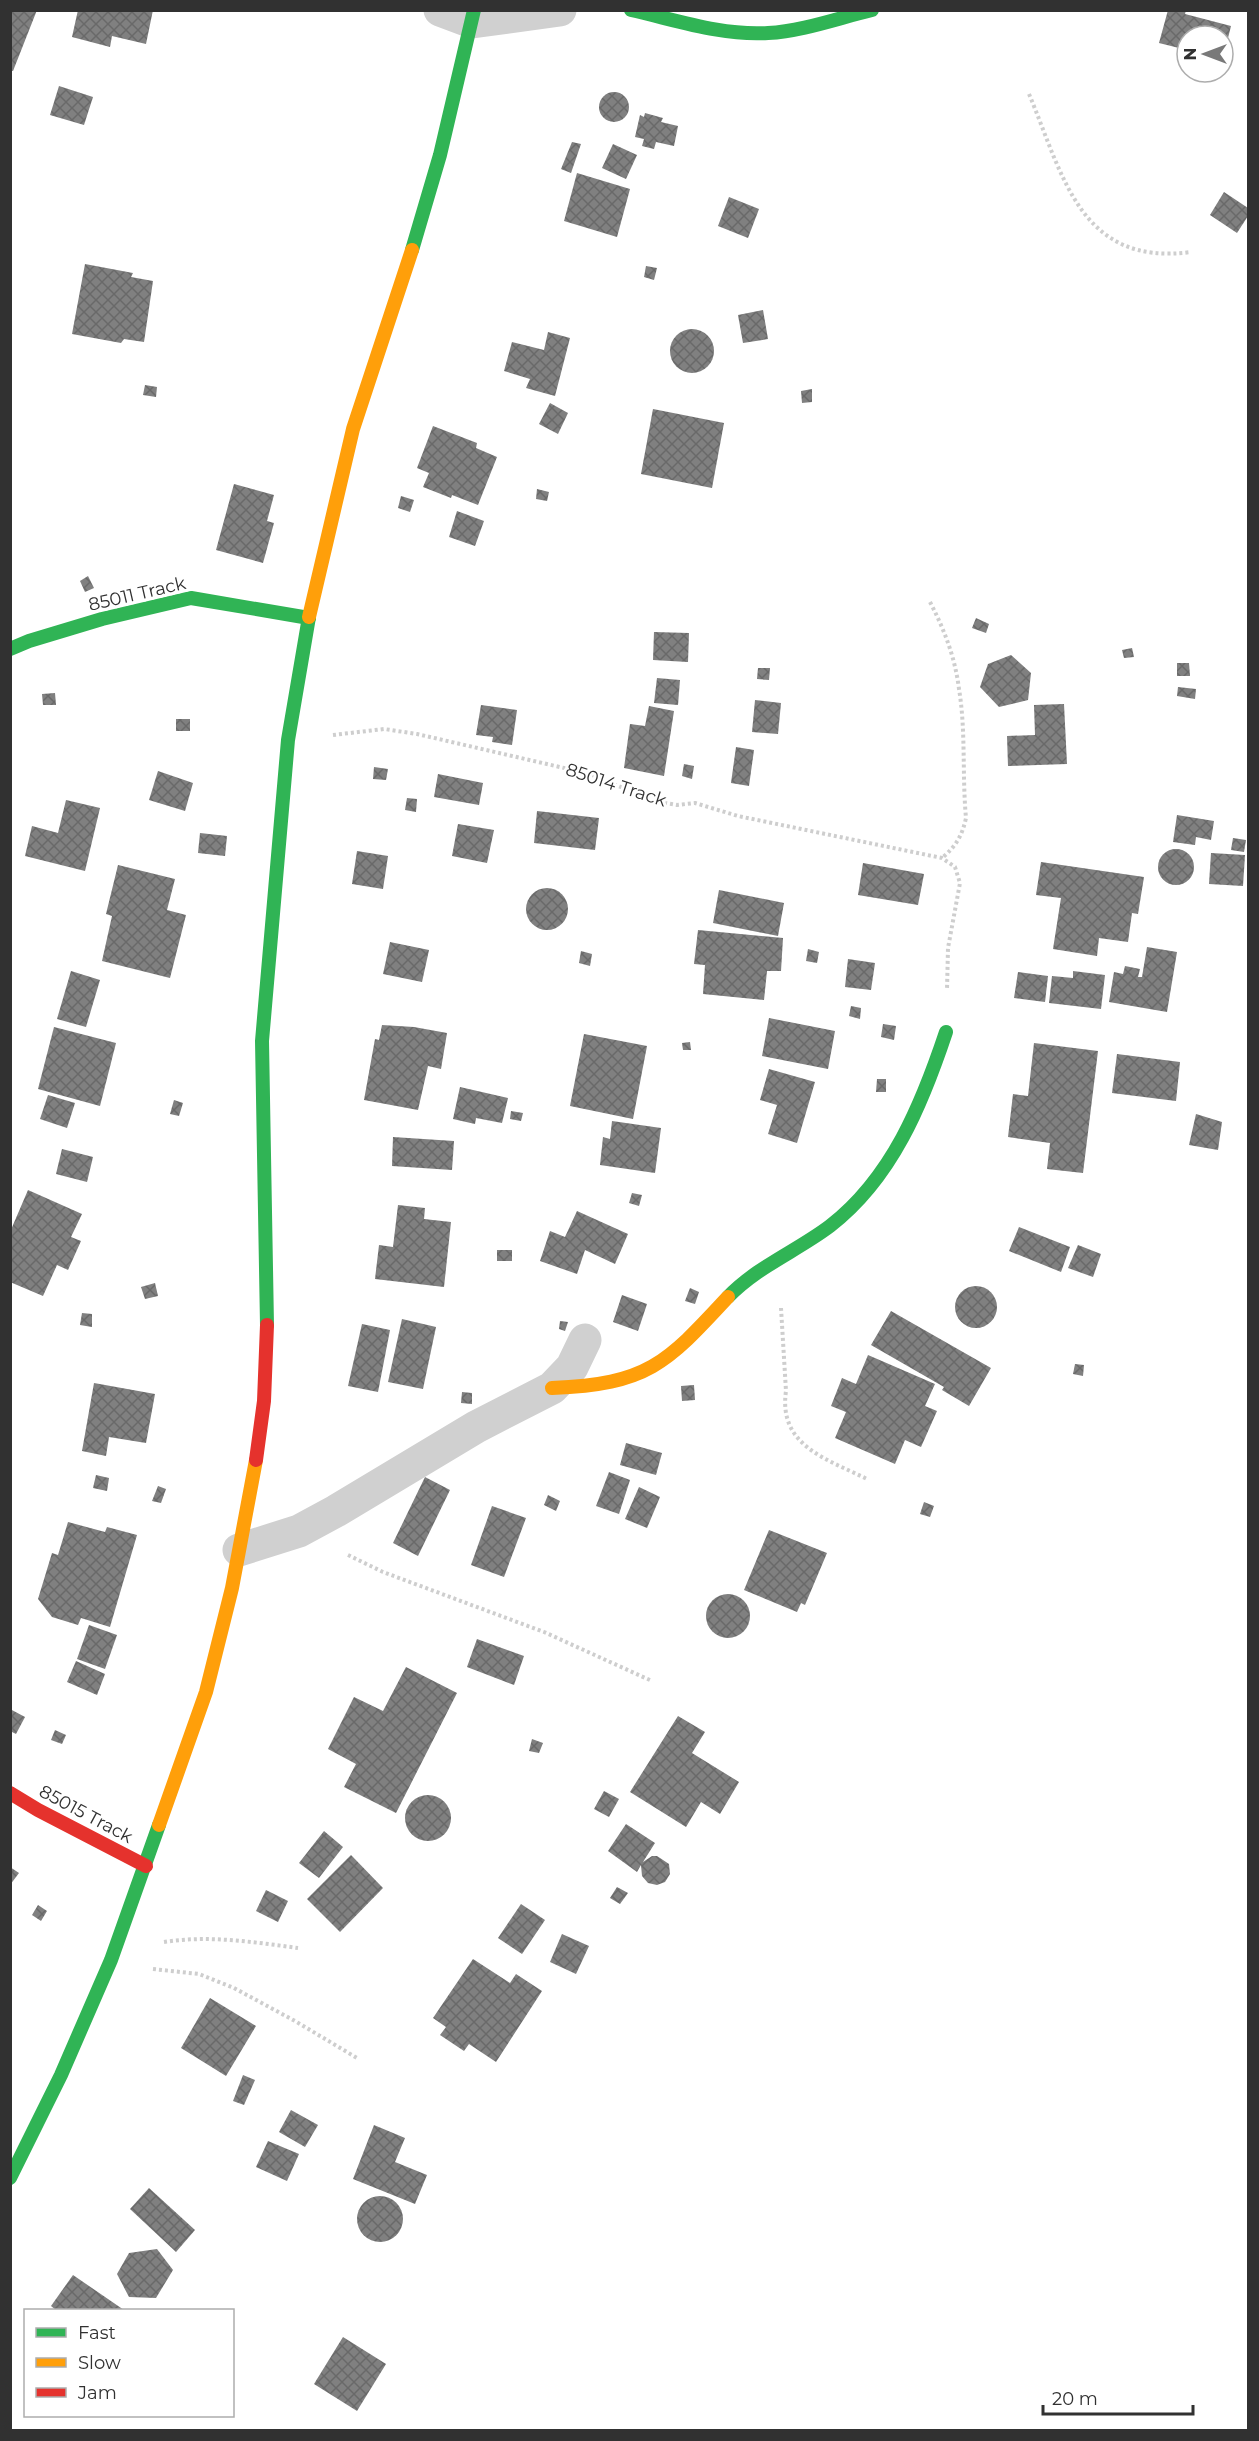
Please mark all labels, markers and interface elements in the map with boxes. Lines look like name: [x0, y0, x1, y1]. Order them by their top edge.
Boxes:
north arrow: [1175, 24, 1235, 84]
text: N: [1181, 48, 1200, 60]
street label: 85011 Track: [86, 572, 188, 616]
street label: 85014 Track: [563, 758, 669, 812]
street label: 85015 Track: [35, 1780, 137, 1848]
legend: [24, 2309, 234, 2417]
text: Fast: [78, 2322, 116, 2344]
text: Slow: [78, 2352, 121, 2374]
scale bar: [1043, 2378, 1193, 2416]
text: Jam: [77, 2382, 117, 2404]
text: 20 m: [1052, 2388, 1098, 2410]

